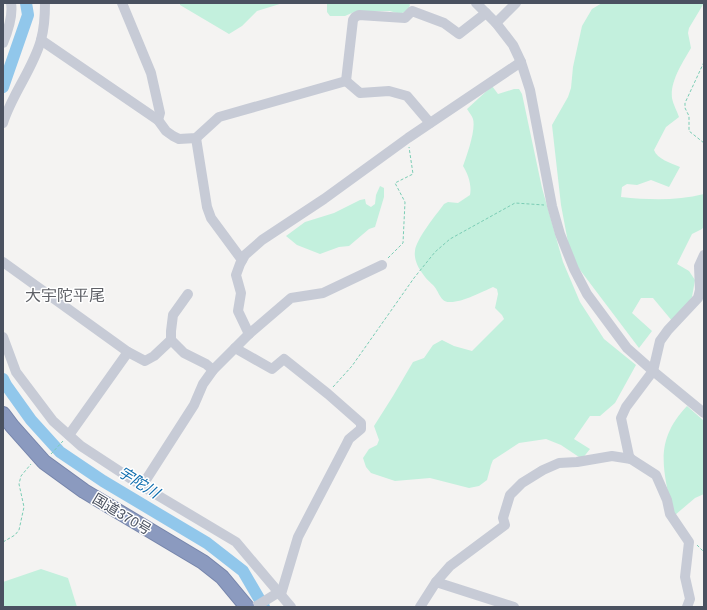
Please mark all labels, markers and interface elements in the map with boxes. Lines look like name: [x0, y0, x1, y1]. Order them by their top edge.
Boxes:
district label: 大宇陀平尾: [25, 287, 105, 304]
water label: 宇陀川: [115, 463, 164, 502]
street label: 国道370号: [90, 490, 154, 538]

